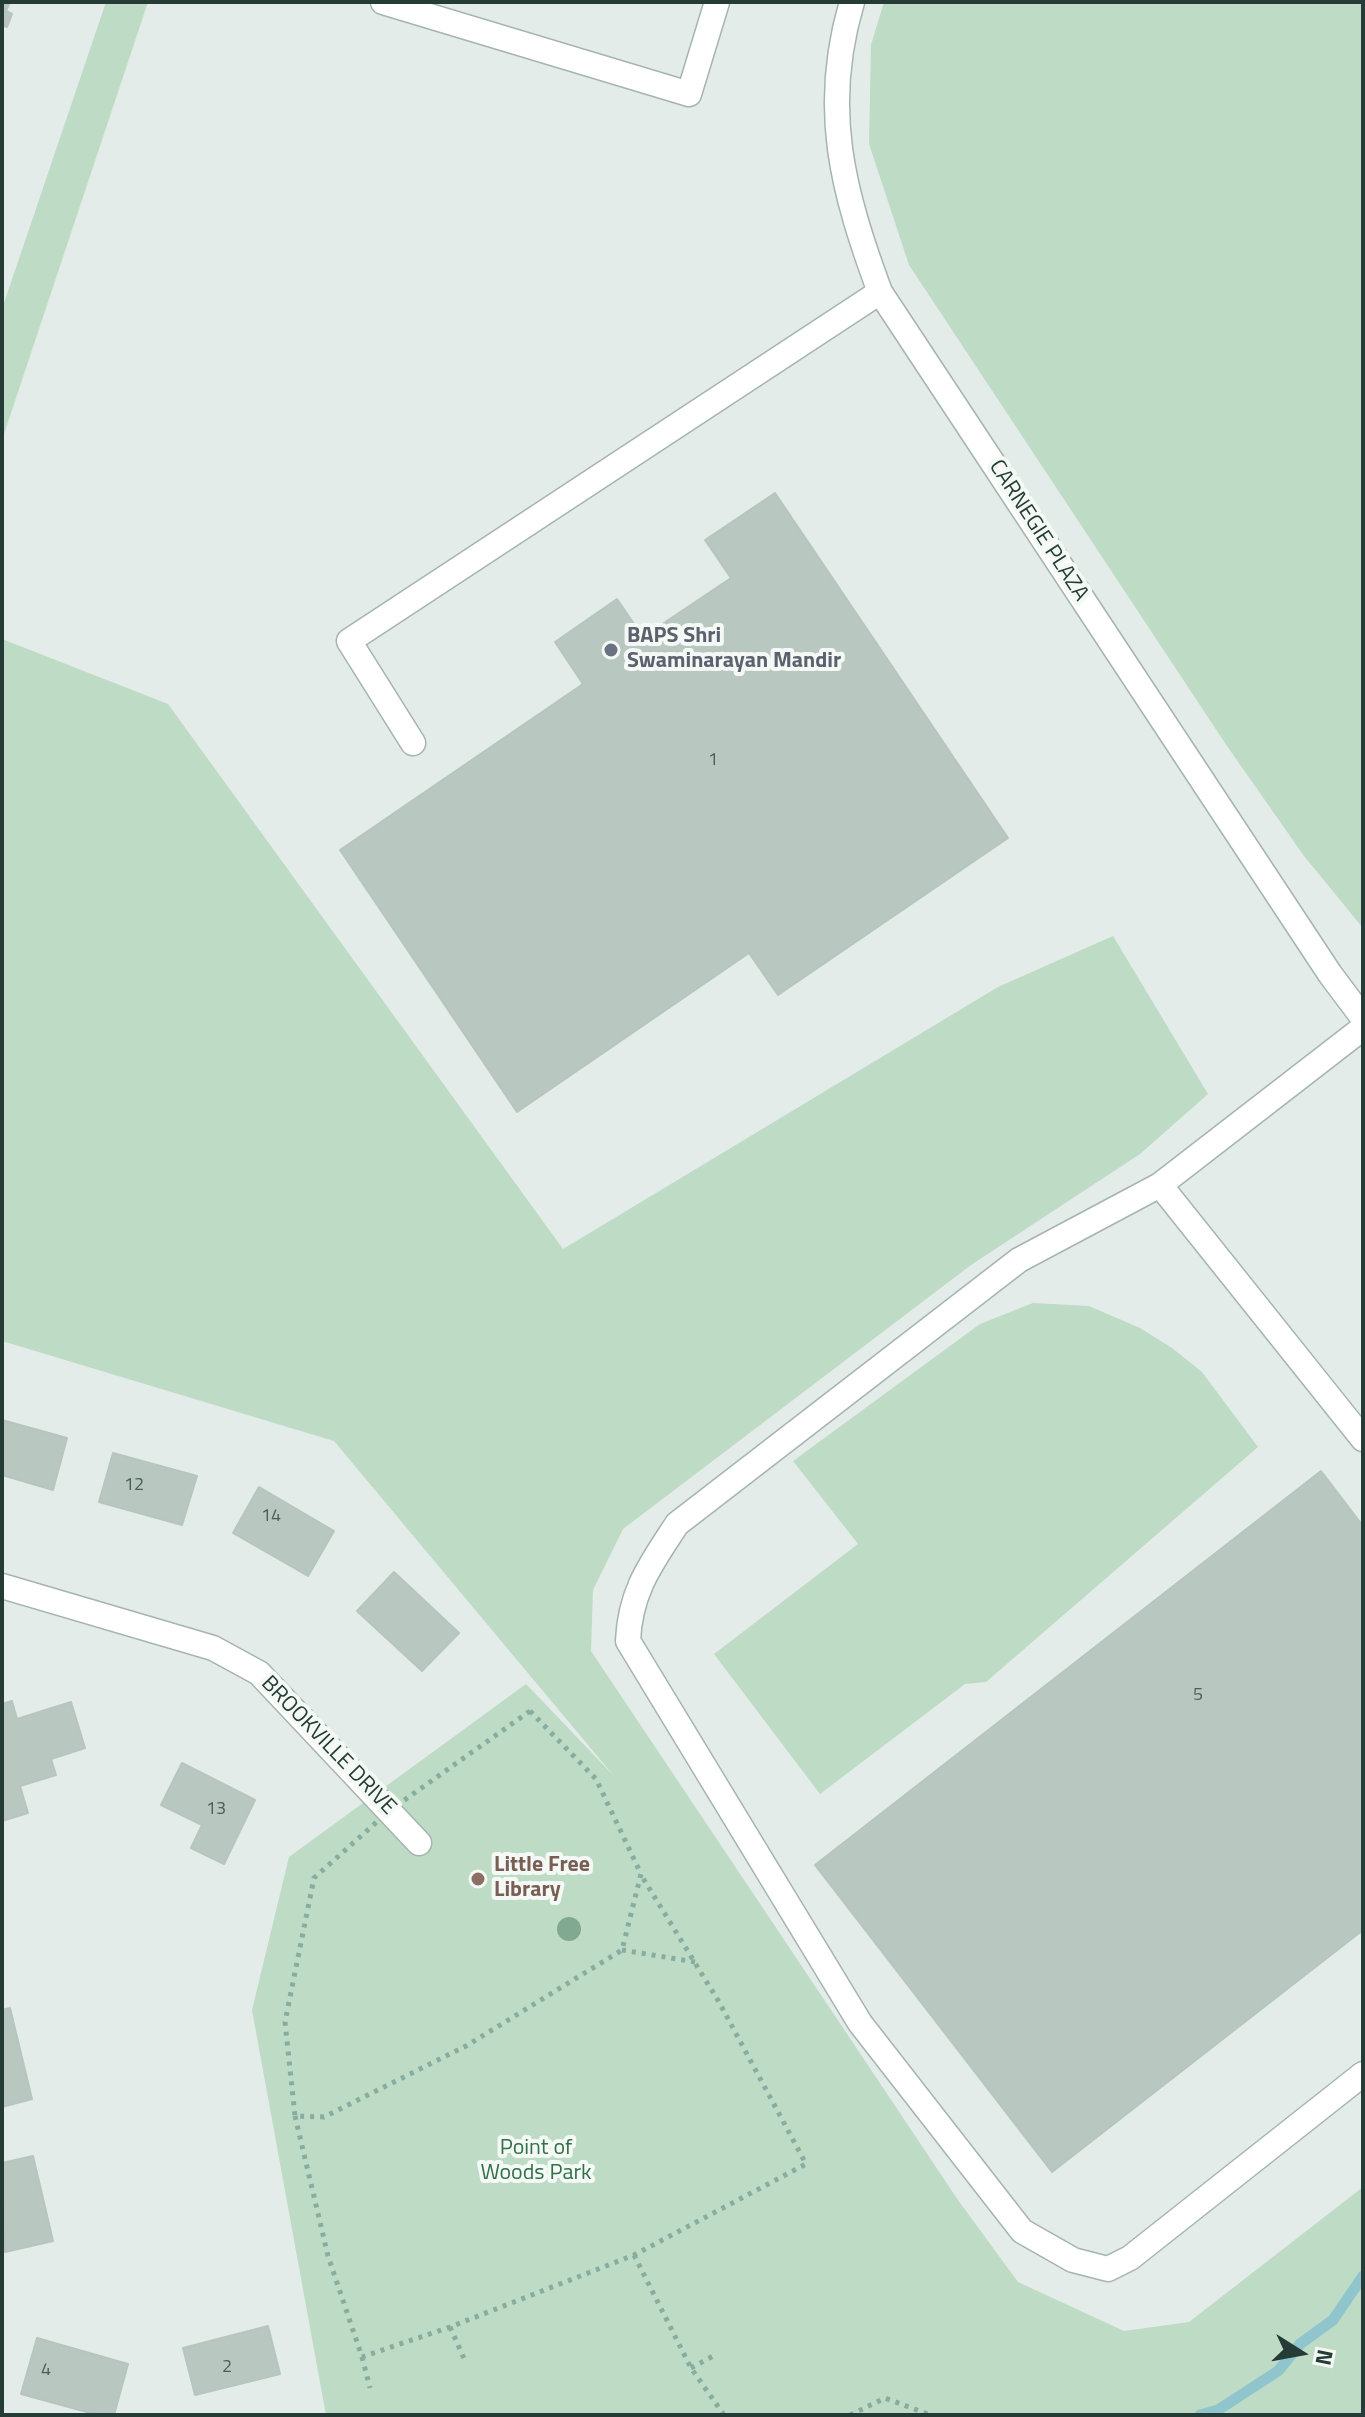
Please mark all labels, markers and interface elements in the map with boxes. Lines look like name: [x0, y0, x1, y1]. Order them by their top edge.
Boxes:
street label: CARNEGIE PLAZA: [983, 455, 1093, 607]
place label: BAPS Shri Swaminarayan Mandir: [627, 624, 841, 676]
marker: BAPS Shri Swaminarayan Mandir: [602, 641, 620, 659]
house number: 1: [708, 750, 718, 772]
house number: 12: [124, 1475, 144, 1497]
house number: 14: [261, 1506, 281, 1528]
street label: BROOKVILLE DRIVE: [255, 1671, 401, 1821]
house number: 5: [1193, 1685, 1203, 1707]
house number: 13: [206, 1799, 226, 1821]
place label: Little Free Library: [494, 1853, 590, 1904]
marker: Little Free Library: [469, 1870, 487, 1888]
park label: Point of Woods Park: [480, 2136, 592, 2188]
north arrow: [1261, 2313, 1341, 2393]
text: N: [1306, 2347, 1343, 2368]
house number: 2: [222, 2357, 232, 2379]
house number: 4: [41, 2360, 51, 2382]

